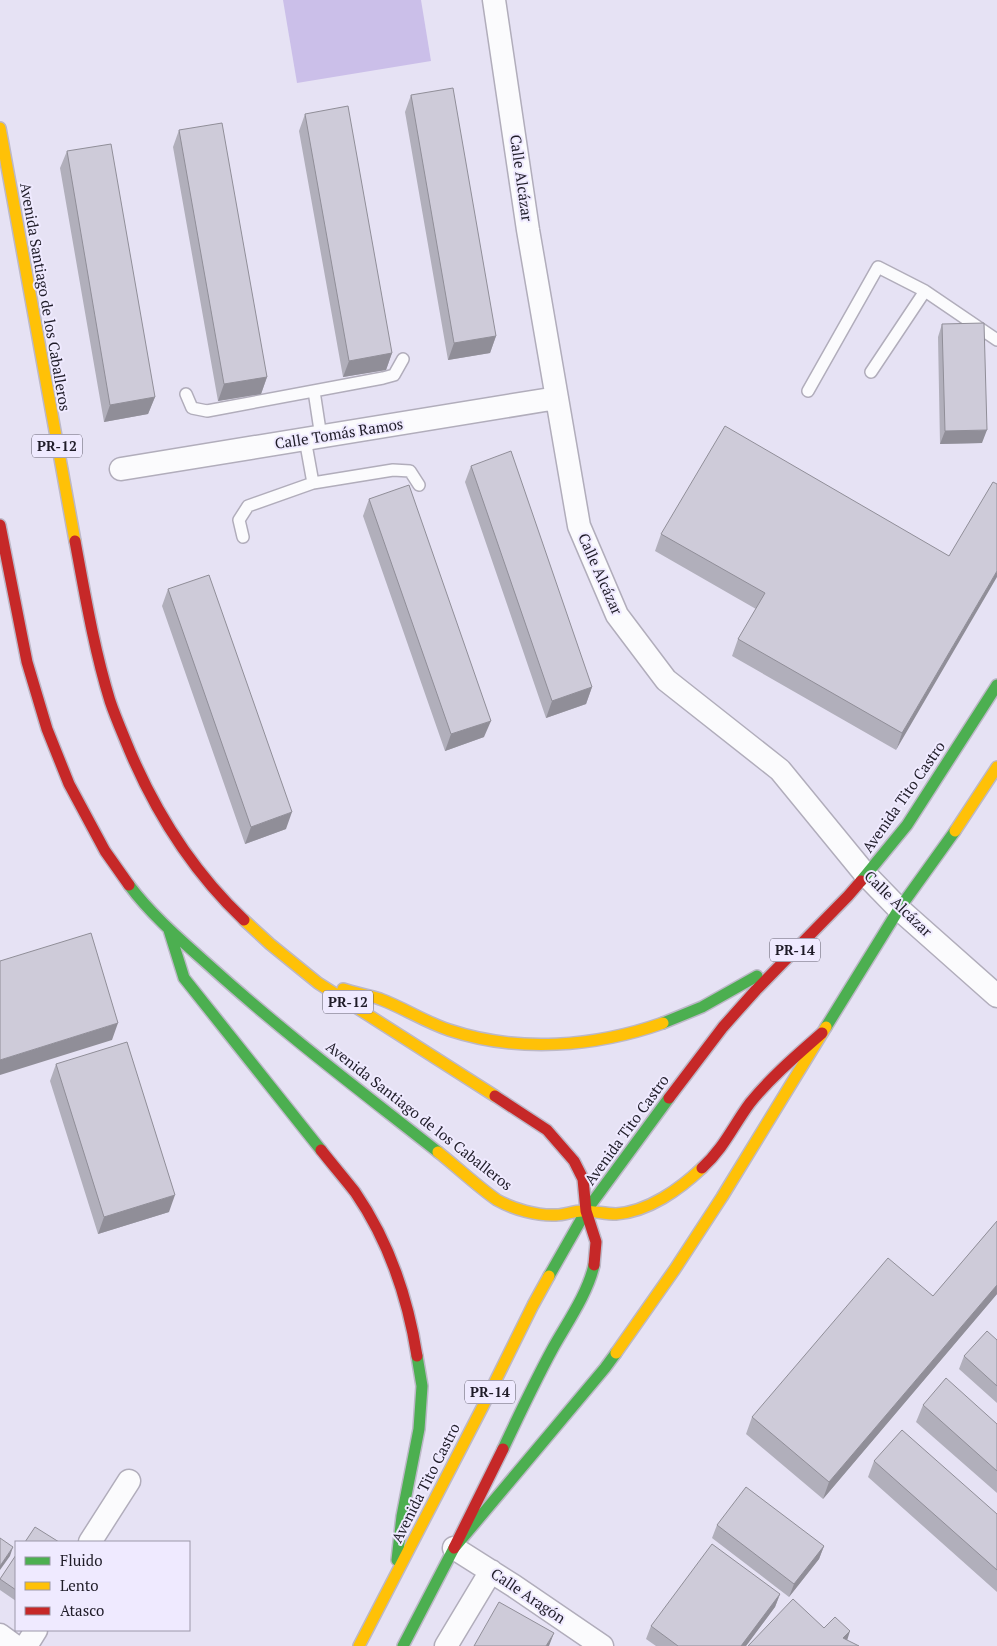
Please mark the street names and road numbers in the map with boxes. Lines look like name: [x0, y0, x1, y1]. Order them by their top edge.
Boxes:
street label: Calle Alcázar: [506, 133, 538, 223]
street label: Avenida Santiago de los Caballeros: [16, 181, 76, 413]
street label: Calle Tomás Ramos: [273, 413, 404, 453]
road number: PR-12: [32, 434, 82, 458]
street label: Calle Alcázar: [574, 530, 628, 618]
street label: Avenida Tito Castro: [857, 737, 949, 856]
street label: Calle Alcázar: [860, 866, 937, 941]
road number: PR-14: [770, 938, 820, 962]
road number: PR-12: [323, 990, 373, 1014]
street label: Avenida Santiago de los Caballeros: [322, 1036, 517, 1194]
street label: Avenida Tito Castro: [579, 1070, 673, 1189]
road number: PR-14: [465, 1380, 515, 1404]
street label: Avenida Tito Castro: [386, 1419, 464, 1546]
street label: Calle Aragón: [487, 1563, 570, 1628]

